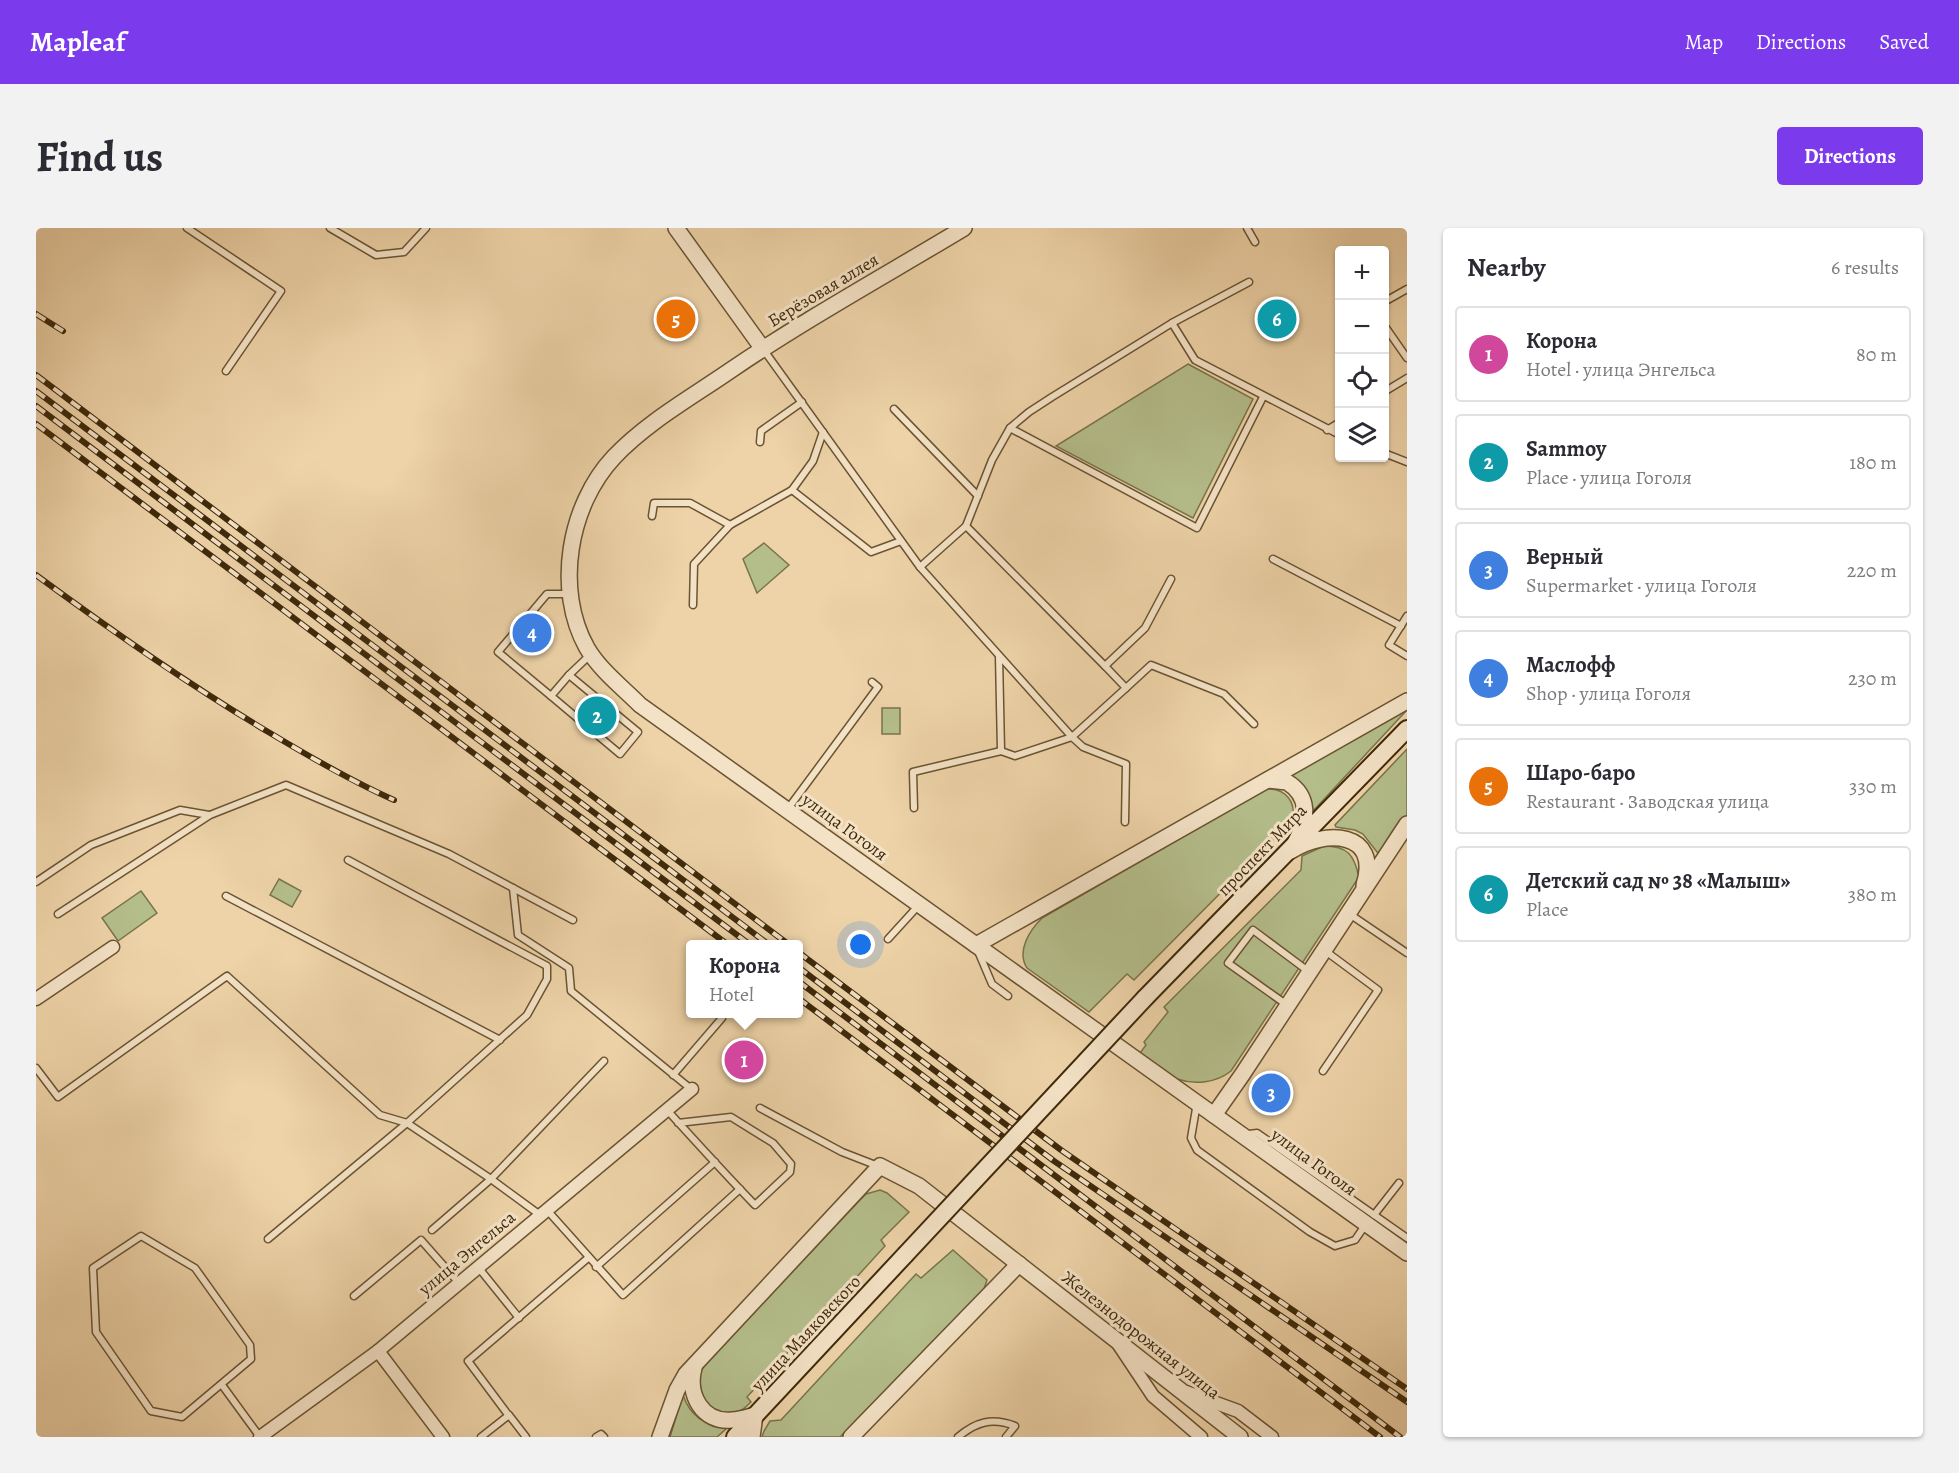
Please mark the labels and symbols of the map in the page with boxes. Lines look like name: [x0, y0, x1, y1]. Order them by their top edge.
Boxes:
street label: Берёзовая аллея: [763, 247, 883, 333]
pin: 5: [656, 296, 696, 341]
pin: 6: [1258, 296, 1296, 341]
pin: 4: [512, 610, 552, 656]
pin: 2: [578, 694, 616, 738]
street label: улица Гоголя: [796, 787, 893, 866]
street label: проспект Мира: [1212, 798, 1313, 901]
your location: [846, 930, 875, 959]
pin: 1: [724, 1038, 764, 1082]
pin: 3: [1252, 1070, 1290, 1116]
street label: улица Гоголя: [1265, 1122, 1362, 1201]
street label: улица Энгельса: [413, 1205, 521, 1301]
street label: Железнодорожная улица: [1057, 1265, 1226, 1405]
street label: улица Маяковского: [745, 1270, 866, 1397]

